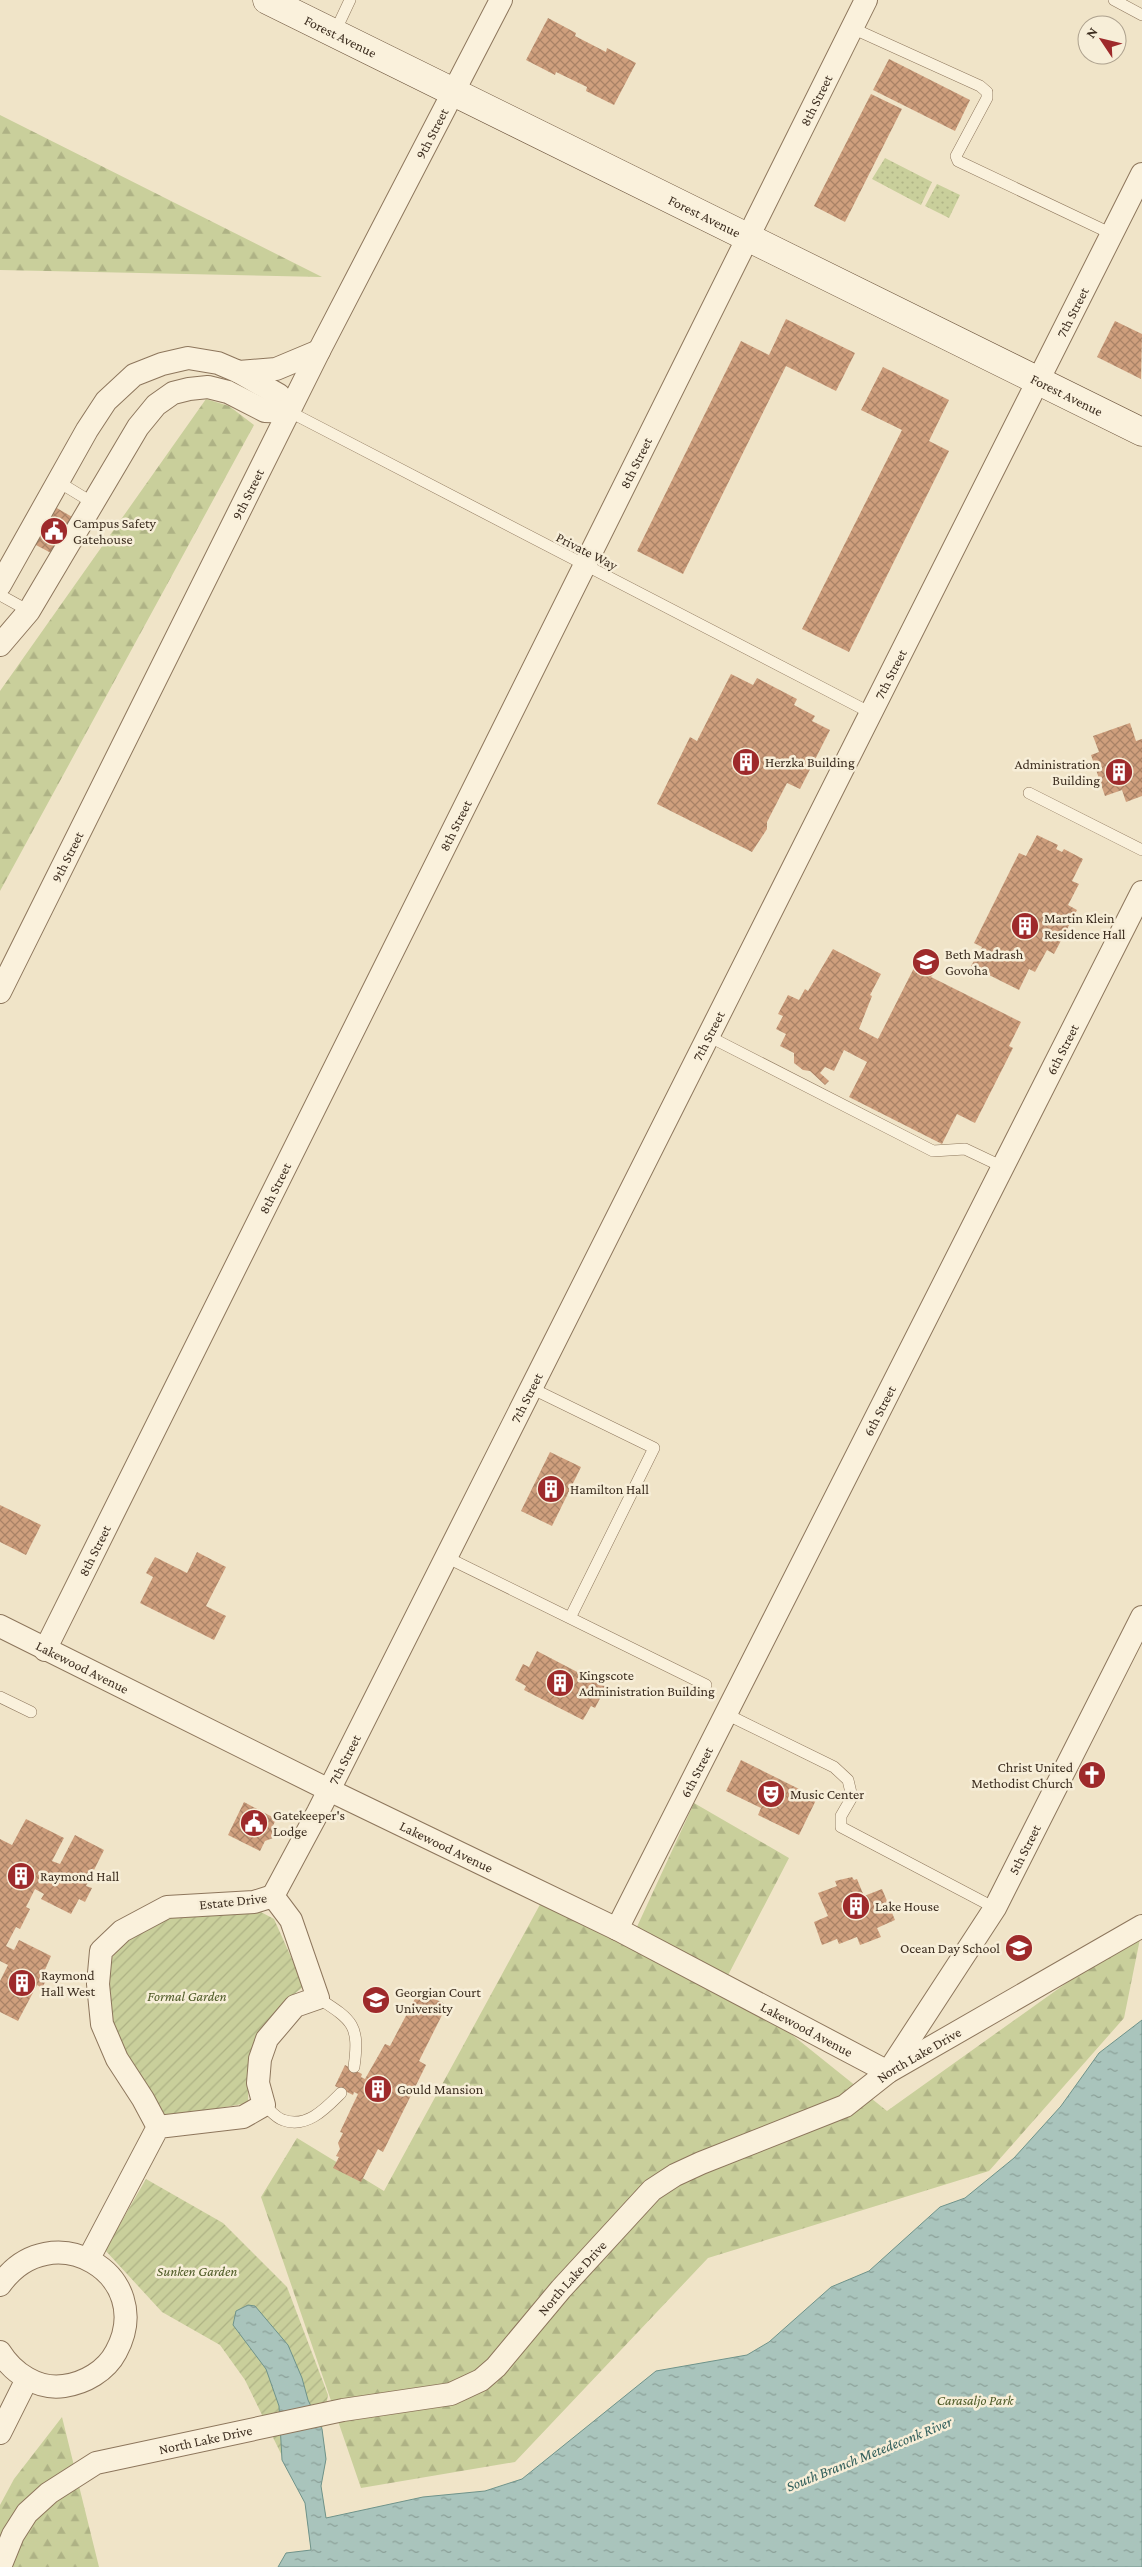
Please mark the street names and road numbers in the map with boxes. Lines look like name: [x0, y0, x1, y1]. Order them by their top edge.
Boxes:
street label: Forest Avenue: [302, 12, 379, 61]
street label: 8th Street: [797, 72, 836, 128]
street label: 9th Street: [412, 105, 452, 161]
street label: Forest Avenue: [666, 192, 743, 241]
street label: 7th Street: [1053, 284, 1092, 340]
street label: Forest Avenue: [1028, 370, 1106, 419]
street label: 8th Street: [616, 434, 655, 491]
street label: 9th Street: [228, 466, 267, 522]
street label: Private Way: [554, 529, 621, 574]
street label: 7th Street: [871, 646, 910, 702]
street label: 8th Street: [436, 797, 475, 854]
street label: 9th Street: [48, 828, 87, 885]
street label: 7th Street: [689, 1008, 728, 1064]
street label: 6th Street: [1043, 1021, 1082, 1077]
street label: 8th Street: [255, 1159, 294, 1216]
street label: 7th Street: [507, 1370, 546, 1425]
street label: 6th Street: [860, 1382, 899, 1439]
street label: 8th Street: [75, 1522, 114, 1579]
street label: Lakewood Avenue: [33, 1637, 131, 1697]
street label: 7th Street: [325, 1732, 364, 1787]
street label: 6th Street: [677, 1744, 716, 1800]
street label: Lakewood Avenue: [397, 1817, 496, 1876]
street label: 5th Street: [1005, 1822, 1044, 1877]
street label: Estate Drive: [198, 1889, 268, 1913]
street label: Lakewood Avenue: [758, 1998, 855, 2060]
street label: North Lake Drive: [873, 2024, 964, 2086]
street label: North Lake Drive: [534, 2237, 610, 2319]
street label: North Lake Drive: [157, 2422, 254, 2457]

